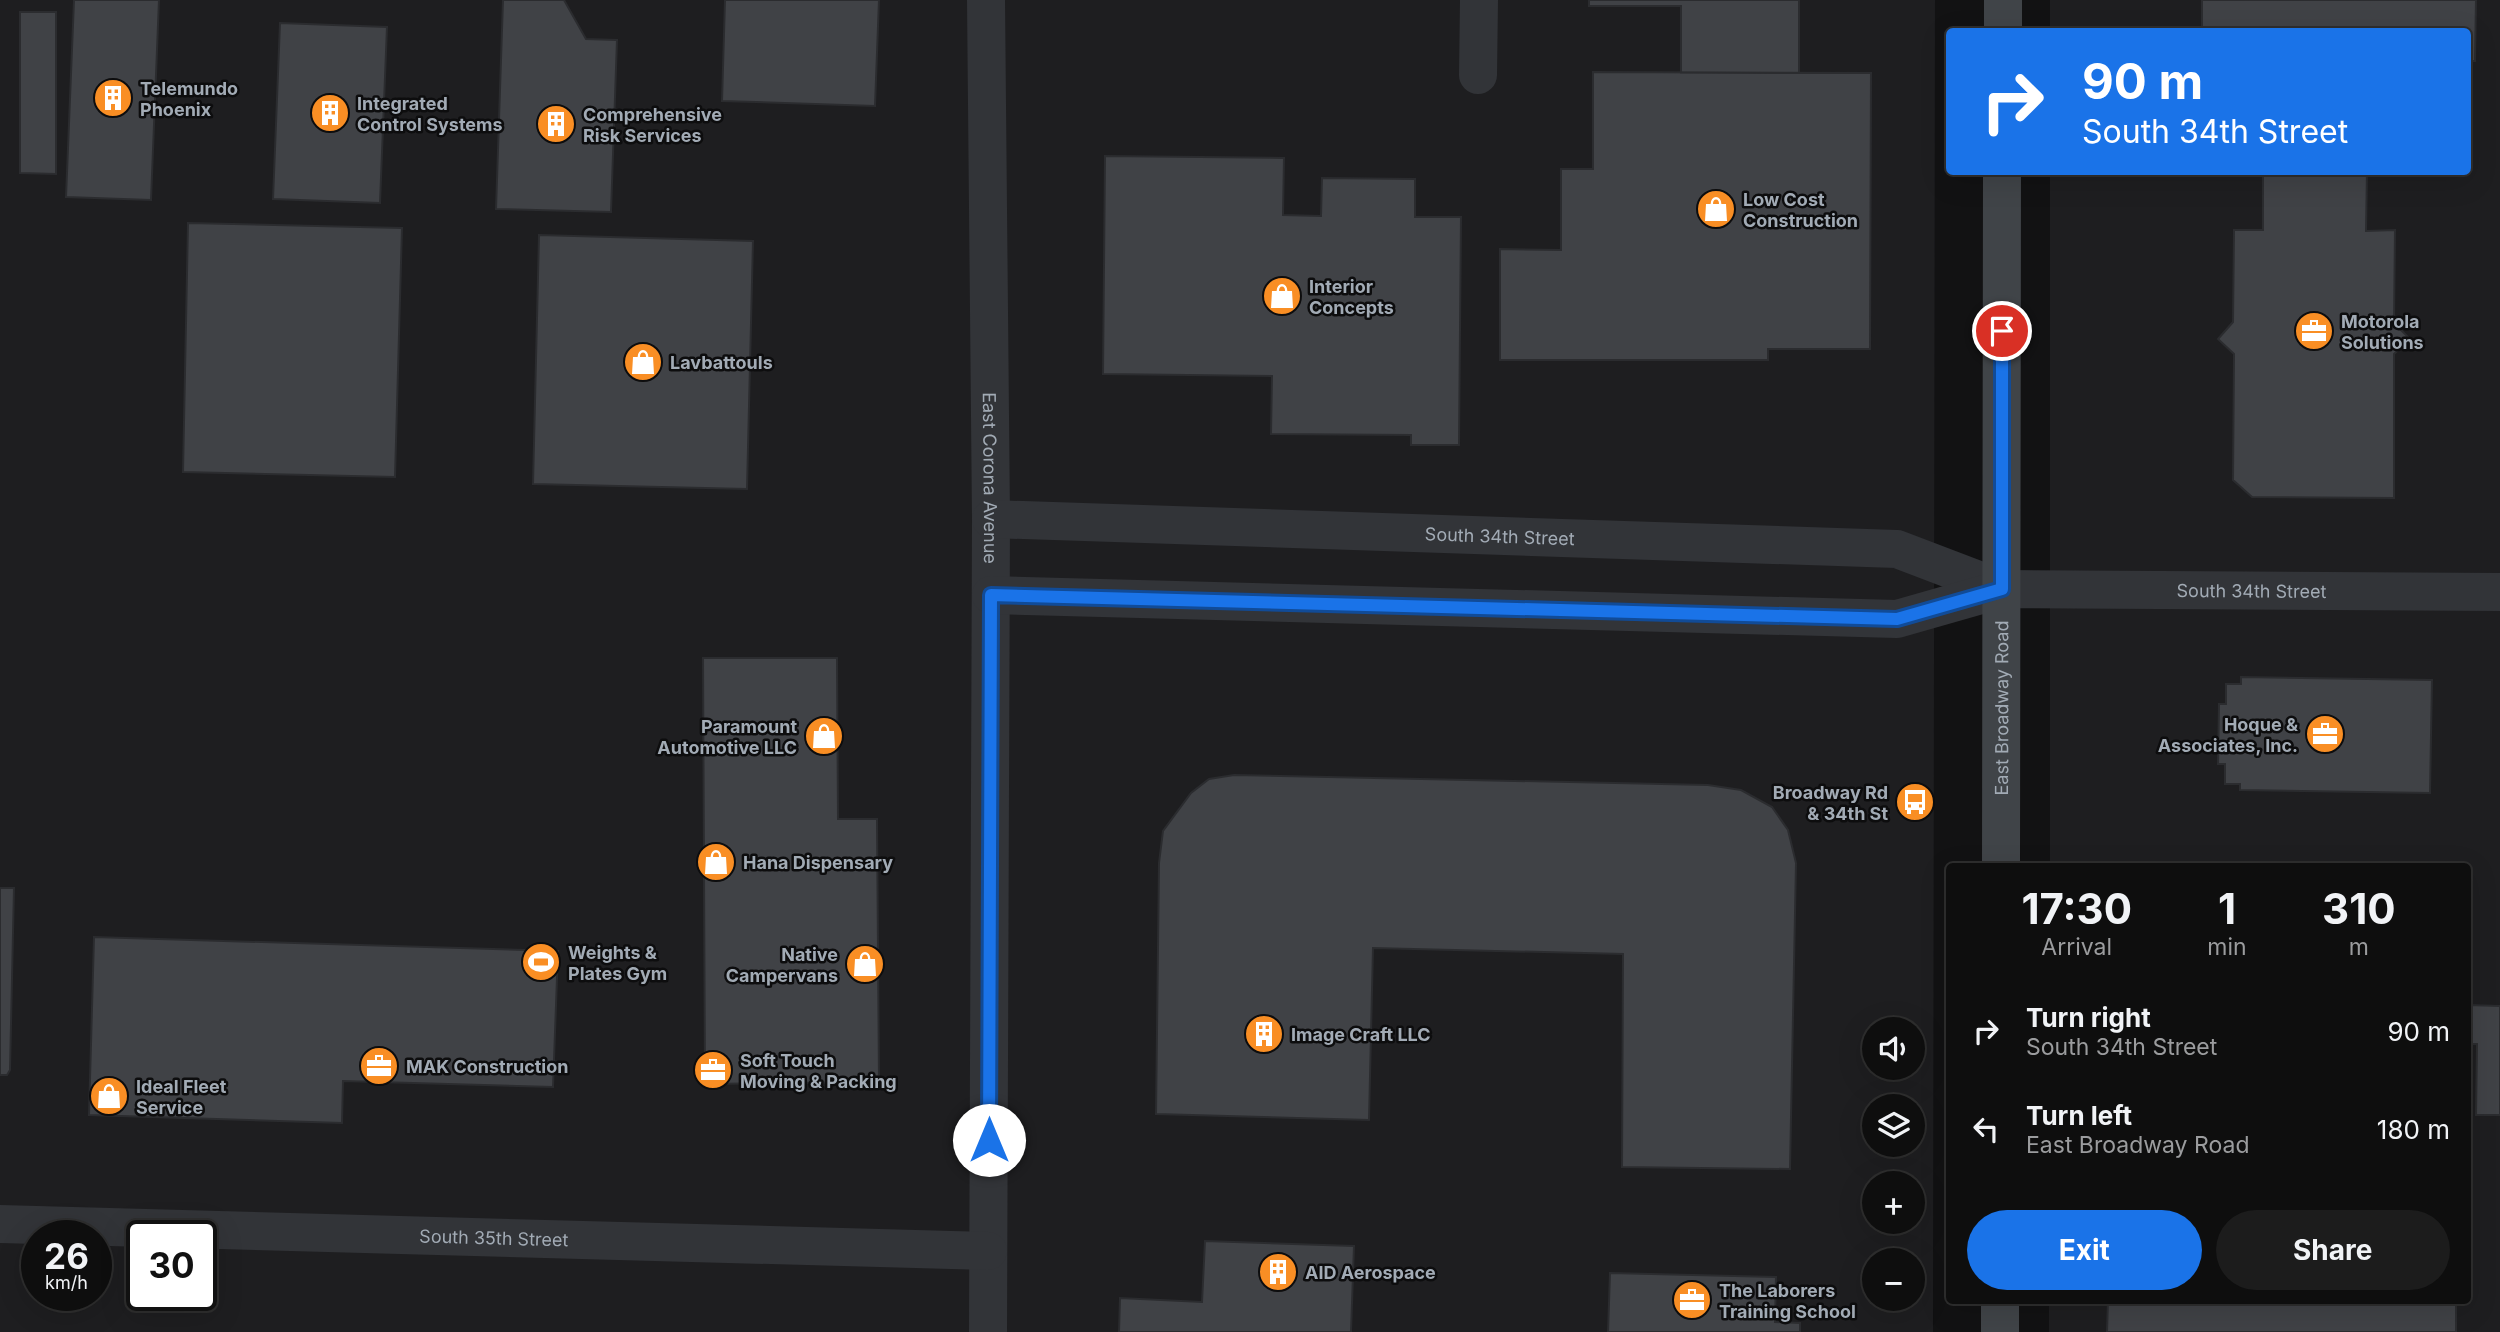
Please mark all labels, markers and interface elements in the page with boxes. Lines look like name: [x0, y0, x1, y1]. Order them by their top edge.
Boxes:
text: 90 m: [2082, 52, 2203, 111]
icon: right: [1967, 56, 2058, 147]
building icon: Telemundo Phoenix: [92, 77, 134, 119]
place label: Telemundo Phoenix: [140, 78, 238, 120]
building icon: Integrated Control Systems: [309, 92, 351, 134]
place label: Integrated Control Systems: [357, 93, 503, 135]
building icon: Comprehensive Risk Services: [535, 103, 577, 145]
place label: Comprehensive Risk Services: [583, 104, 722, 146]
text: South 34th Street: [2082, 112, 2348, 151]
shop icon: Low Cost Construction: [1695, 188, 1737, 230]
place label: Low Cost Construction: [1743, 189, 1858, 231]
shop icon: Interior Concepts: [1261, 275, 1303, 317]
place label: Interior Concepts: [1309, 276, 1394, 318]
pin: [1972, 301, 2032, 361]
office icon: Motorola Solutions: [2293, 310, 2335, 352]
place label: Motorola Solutions: [2341, 311, 2424, 353]
icon: arrive: [1983, 312, 2021, 350]
shop icon: Lavbattouls: [622, 341, 664, 383]
place label: Lavbattouls: [670, 352, 773, 373]
street label: East Corona Avenue: [979, 392, 1002, 564]
street label: South 34th Street: [1425, 523, 1575, 549]
street label: South 34th Street: [2177, 580, 2327, 601]
street label: East Broadway Road: [1991, 620, 2012, 796]
office icon: Hoque & Associates, Inc.: [2304, 713, 2346, 755]
place label: Hoque & Associates, Inc.: [2158, 714, 2298, 756]
shop icon: Paramount Automotive LLC: [803, 715, 845, 757]
place label: Paramount Automotive LLC: [657, 716, 797, 758]
bus stop icon: Broadway Rd & 34th St: [1894, 781, 1936, 823]
place label: Broadway Rd & 34th St: [1773, 782, 1888, 824]
shop icon: Hana Dispensary: [695, 841, 737, 883]
place label: Hana Dispensary: [743, 852, 893, 873]
text: 17:30: [2021, 883, 2132, 934]
text: 1: [2218, 883, 2236, 934]
text: 310: [2322, 883, 2396, 934]
text: Arrival: [2041, 933, 2112, 961]
text: min: [2207, 933, 2247, 961]
text: m: [2349, 933, 2369, 961]
sports icon: Weights & Plates Gym: [520, 941, 562, 983]
place label: Weights & Plates Gym: [568, 942, 667, 984]
shop icon: Native Campervans: [844, 943, 886, 985]
place label: Native Campervans: [726, 944, 838, 986]
text: Turn right: [2026, 1002, 2151, 1033]
icon: right: [1967, 1012, 2005, 1050]
building icon: Image Craft LLC: [1243, 1013, 1285, 1055]
text: 90 m: [2387, 1016, 2450, 1047]
map controls: [1862, 1017, 1925, 1311]
button: sound: [1862, 1017, 1925, 1080]
place label: Image Craft LLC: [1291, 1024, 1431, 1045]
text: South 34th Street: [2026, 1033, 2217, 1061]
office icon: MAK Construction: [358, 1045, 400, 1087]
office icon: Soft Touch Moving & Packing: [692, 1049, 734, 1091]
place label: Soft Touch Moving & Packing: [740, 1050, 897, 1092]
place label: MAK Construction: [406, 1056, 569, 1077]
shop icon: Ideal Fleet Service: [88, 1075, 130, 1117]
place label: Ideal Fleet Service: [136, 1076, 227, 1118]
button: layers: [1862, 1094, 1925, 1157]
text: Turn left: [2026, 1100, 2132, 1131]
position arrow: [952, 1103, 1026, 1177]
icon: left: [1967, 1110, 2005, 1148]
text: 180 m: [2377, 1114, 2450, 1145]
text: East Broadway Road: [2026, 1131, 2250, 1159]
button: +: [1862, 1171, 1925, 1234]
button: Exit: [1967, 1210, 2202, 1290]
button: Share: [2216, 1210, 2450, 1290]
speed limit sign: 30: [126, 1220, 217, 1311]
street label: South 35th Street: [419, 1225, 569, 1250]
text: 26: [44, 1235, 89, 1277]
button: −: [1862, 1248, 1925, 1311]
building icon: AID Aerospace: [1257, 1251, 1299, 1293]
place label: AID Aerospace: [1305, 1262, 1436, 1283]
text: km/h: [45, 1272, 88, 1293]
office icon: The Laborers Training School: [1671, 1279, 1713, 1321]
place label: The Laborers Training School: [1719, 1280, 1856, 1322]

